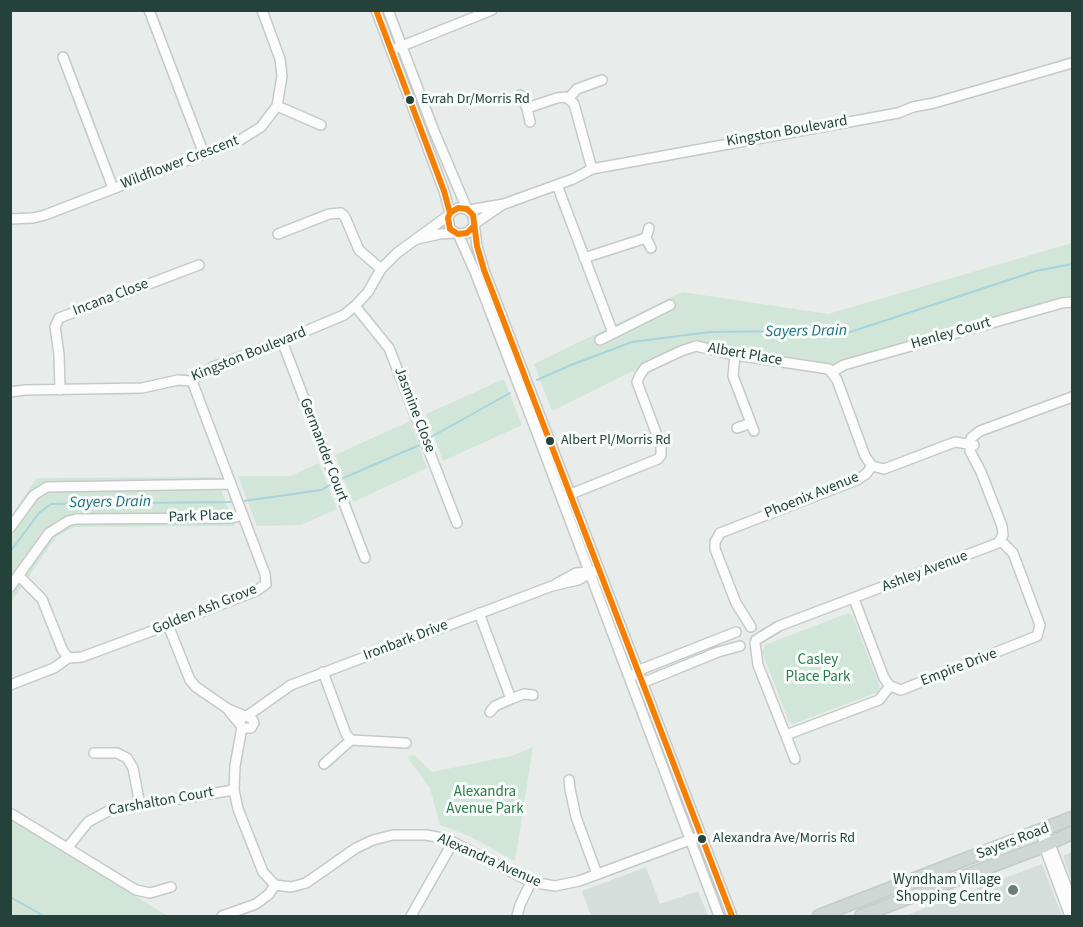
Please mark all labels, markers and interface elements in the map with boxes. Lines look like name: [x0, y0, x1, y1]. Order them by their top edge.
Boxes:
place label: Evrah Dr/Morris Rd: [421, 92, 530, 108]
marker: Evrah Dr/Morris Rd: [404, 94, 416, 106]
street label: Kingston Boulevard: [725, 113, 849, 151]
street label: Wildflower Crescent: [118, 132, 242, 194]
street label: Incana Close: [71, 275, 151, 321]
street label: Henley Court: [909, 314, 993, 354]
water label: Sayers Drain: [765, 322, 847, 342]
street label: Kingston Boulevard: [189, 324, 309, 386]
street label: Albert Place: [707, 340, 783, 370]
street label: Jasmine Close: [389, 365, 439, 455]
street label: Germander Court: [295, 396, 351, 504]
place label: Albert Pl/Morris Rd: [561, 433, 671, 449]
marker: Albert Pl/Morris Rd: [544, 435, 556, 447]
street label: Phoenix Avenue: [762, 469, 862, 523]
water label: Sayers Drain: [69, 493, 151, 513]
street label: Park Place: [168, 507, 234, 527]
street label: Ashley Avenue: [880, 547, 970, 597]
street label: Golden Ash Grove: [150, 581, 260, 639]
street label: Ironbark Drive: [361, 617, 451, 665]
street label: Empire Drive: [918, 645, 1000, 691]
park label: Casley Place Park: [786, 652, 850, 687]
street label: Carshalton Court: [107, 784, 215, 820]
park label: Alexandra Avenue Park: [446, 784, 524, 819]
street label: Sayers Road: [974, 820, 1052, 864]
street label: Alexandra Avenue: [434, 830, 544, 892]
place label: Alexandra Ave/Morris Rd: [713, 831, 855, 847]
marker: Alexandra Ave/Morris Rd: [696, 833, 708, 845]
place label: Wyndham Village Shopping Centre: [893, 872, 1001, 907]
marker: Wyndham Village Shopping Centre: [1006, 883, 1020, 897]

